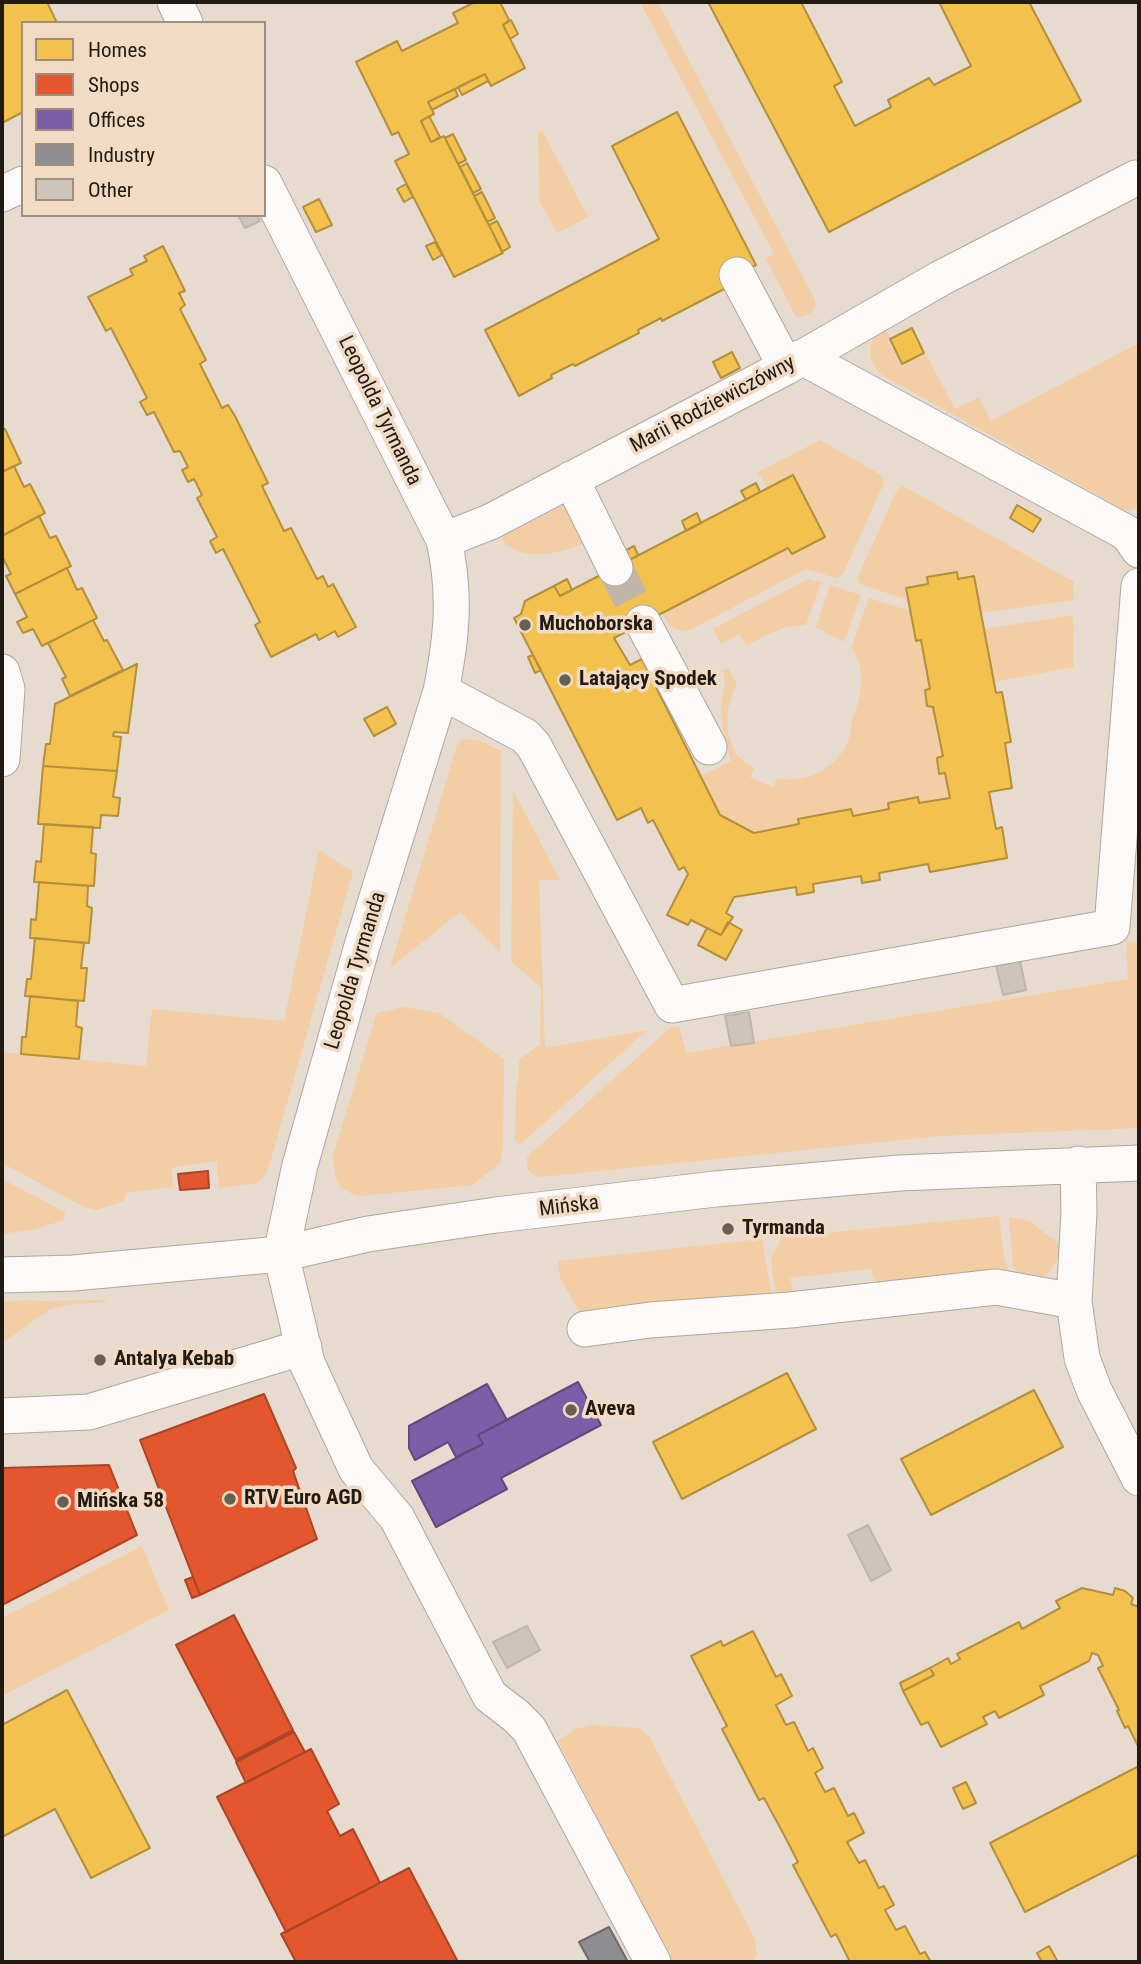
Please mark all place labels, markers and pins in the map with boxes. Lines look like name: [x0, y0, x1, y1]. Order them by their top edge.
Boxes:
place label: Muchoborska: [539, 612, 653, 638]
marker: Muchoborska: [517, 617, 533, 633]
place label: Latający Spodek: [579, 667, 717, 693]
marker: Latający Spodek: [557, 672, 573, 688]
place label: Tyrmanda: [742, 1216, 825, 1242]
marker: Tyrmanda: [720, 1221, 736, 1237]
place label: Antalya Kebab: [114, 1347, 234, 1373]
marker: Antalya Kebab: [92, 1352, 108, 1368]
place label: Aveva: [585, 1397, 635, 1423]
marker: Aveva: [563, 1402, 579, 1418]
place label: RTV Euro AGD: [244, 1486, 362, 1512]
place label: Mińska 58: [77, 1489, 164, 1515]
marker: RTV Euro AGD: [222, 1491, 238, 1507]
marker: Mińska 58: [55, 1494, 71, 1510]

